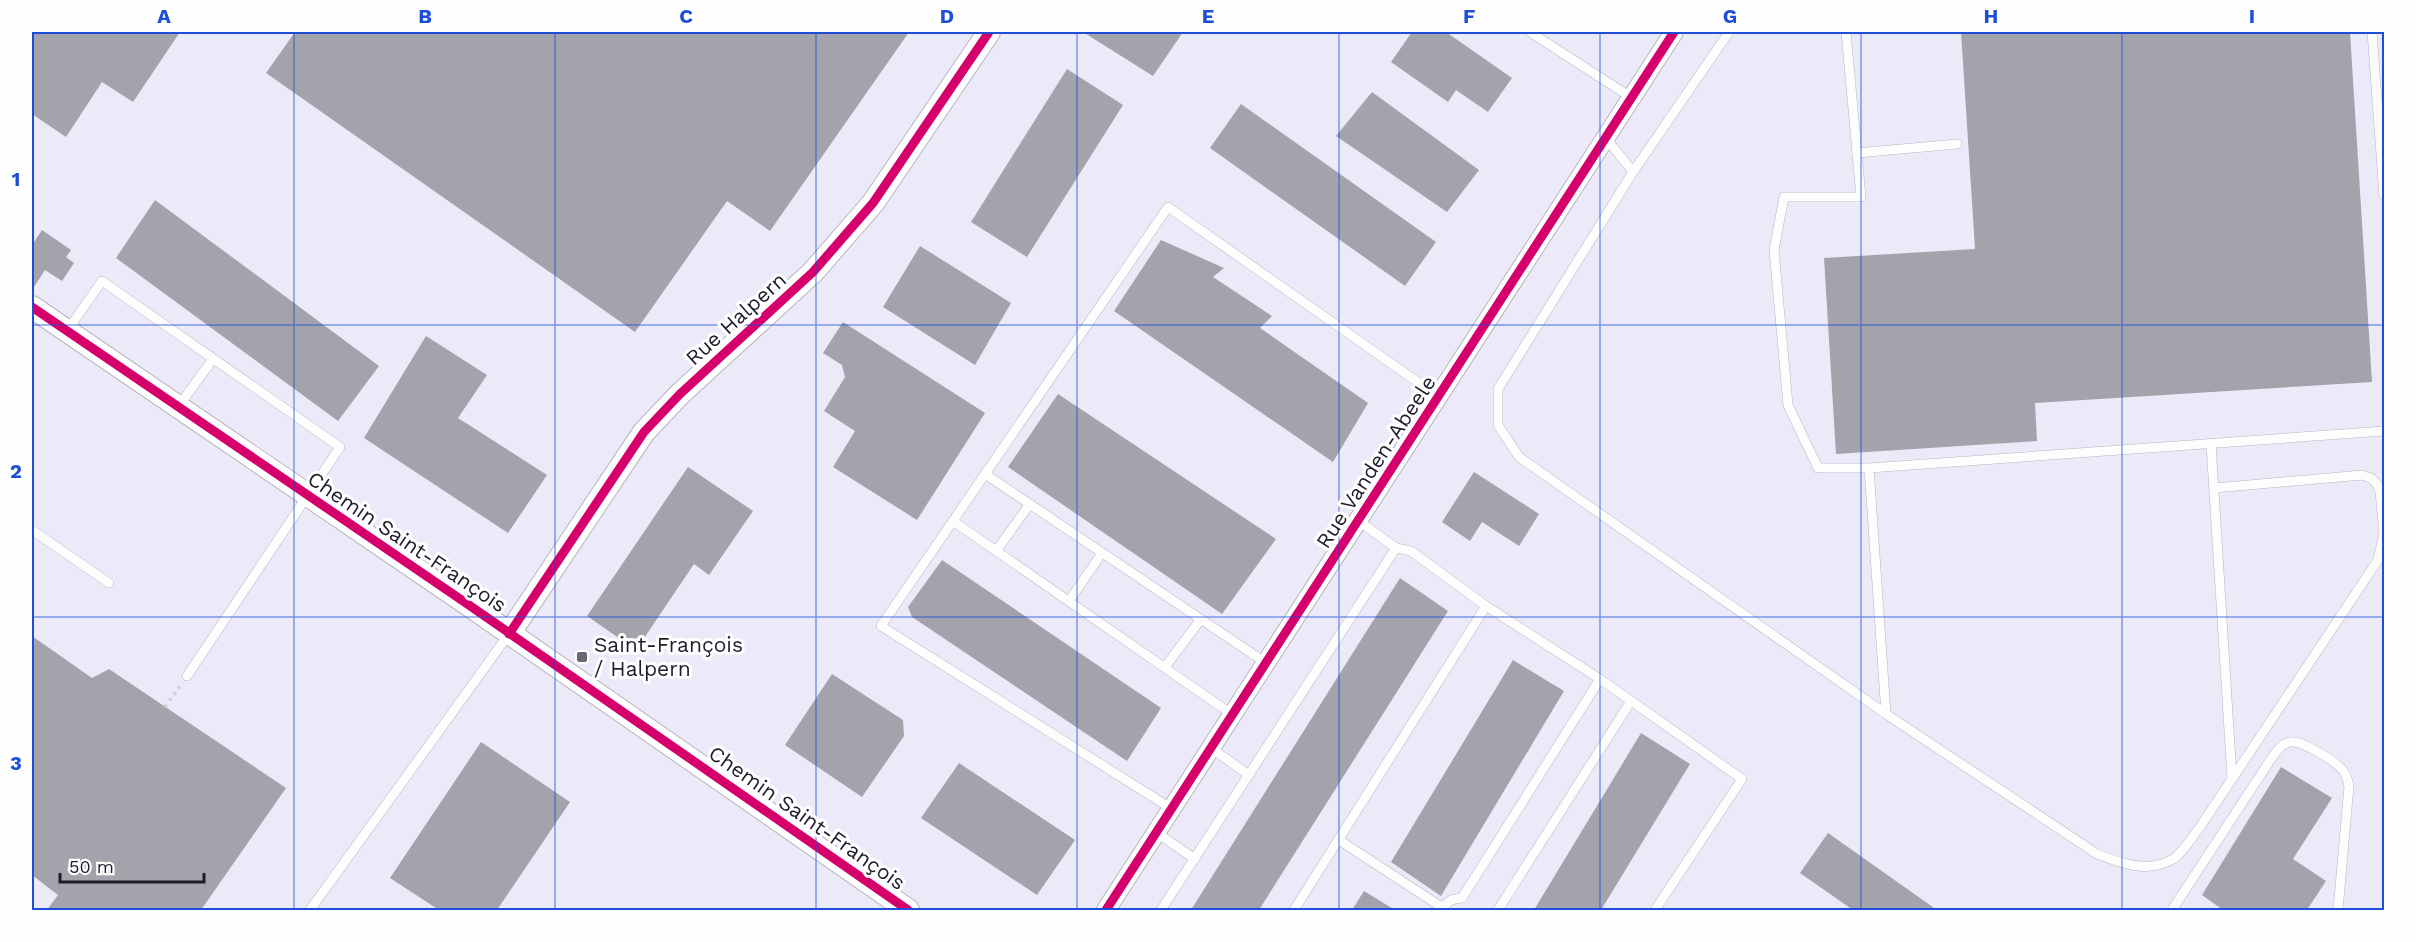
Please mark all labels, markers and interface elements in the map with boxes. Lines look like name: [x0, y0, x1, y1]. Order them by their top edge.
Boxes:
text: A: [157, 4, 171, 28]
text: B: [418, 4, 432, 28]
text: C: [679, 4, 693, 28]
text: D: [940, 4, 954, 28]
text: E: [1202, 4, 1214, 28]
text: F: [1463, 4, 1475, 28]
text: G: [1723, 4, 1737, 28]
text: H: [1984, 4, 1998, 28]
text: I: [2249, 4, 2255, 28]
text: 1: [12, 167, 20, 191]
street label: Rue Halpern: [680, 267, 791, 370]
street label: Rue Vanden-Abeele: [1310, 371, 1441, 553]
text: 2: [10, 459, 22, 483]
street label: Chemin Saint-François: [303, 466, 511, 617]
place label: Saint-François / Halpern: [594, 632, 743, 681]
marker: Saint-François / Halpern: [575, 650, 589, 664]
street label: Chemin Saint-François: [704, 740, 910, 895]
text: 3: [10, 751, 22, 775]
scale bar: [60, 846, 204, 884]
text: 50 m: [69, 856, 114, 877]

